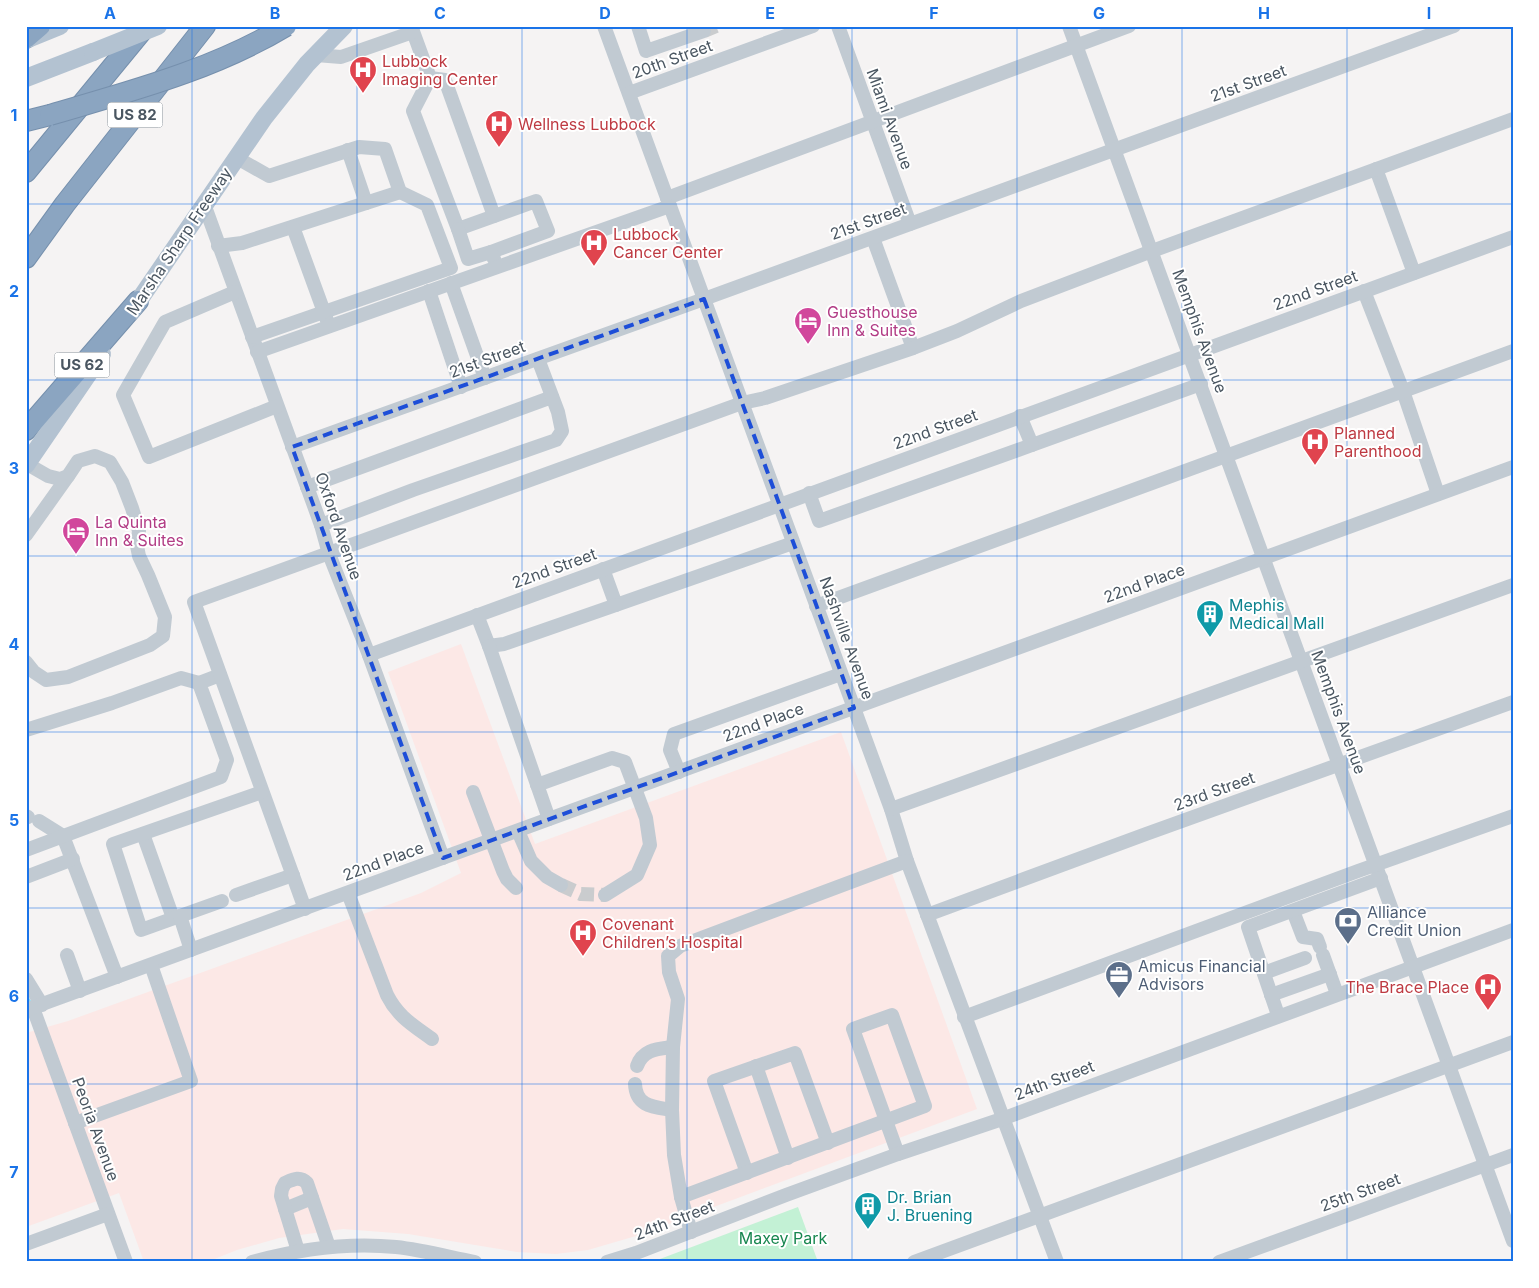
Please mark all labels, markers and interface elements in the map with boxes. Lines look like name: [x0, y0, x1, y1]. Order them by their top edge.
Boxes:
text: A: [104, 3, 116, 23]
text: B: [270, 3, 280, 23]
text: C: [434, 3, 446, 23]
text: D: [599, 3, 611, 23]
text: E: [765, 3, 775, 23]
text: F: [929, 3, 939, 23]
text: G: [1093, 3, 1105, 23]
text: H: [1258, 3, 1270, 23]
text: I: [1427, 3, 1431, 23]
street label: 20th Street: [629, 35, 715, 83]
place label: Lubbock Imaging Center: [382, 51, 498, 89]
hospital icon: Lubbock Imaging Center: [348, 55, 378, 94]
street label: 21st Street: [1207, 60, 1289, 106]
street label: Miami Avenue: [862, 66, 918, 172]
road number: US 82: [108, 102, 162, 128]
text: 1: [11, 105, 17, 125]
hospital icon: Wellness Lubbock: [484, 109, 514, 148]
place label: Wellness Lubbock: [518, 114, 656, 134]
street label: Marsha Sharp Freeway: [122, 163, 236, 319]
street label: 21st Street: [827, 198, 909, 244]
place label: Lubbock Cancer Center: [613, 224, 723, 262]
hospital icon: Lubbock Cancer Center: [579, 228, 609, 267]
street label: 22nd Street: [1270, 265, 1360, 315]
street label: Memphis Avenue: [1168, 266, 1232, 396]
text: 2: [9, 281, 19, 301]
place label: Guesthouse Inn & Suites: [827, 302, 918, 340]
hotel icon: Guesthouse Inn & Suites: [793, 306, 823, 345]
street label: 21st Street: [446, 336, 528, 382]
road number: US 62: [54, 352, 110, 378]
street label: 22nd Street: [890, 404, 980, 454]
place label: Planned Parenthood: [1334, 423, 1421, 461]
hospital icon: Planned Parenthood: [1300, 427, 1330, 466]
text: 3: [9, 458, 19, 478]
street label: Oxford Avenue: [311, 470, 367, 582]
place label: La Quinta Inn & Suites: [95, 512, 184, 550]
hotel icon: La Quinta Inn & Suites: [61, 516, 91, 555]
street label: 22nd Street: [509, 543, 599, 593]
street label: 22nd Place: [1101, 559, 1187, 607]
street label: Nashville Avenue: [815, 574, 879, 702]
place label: Mephis Medical Mall: [1229, 595, 1324, 633]
building icon: Mephis Medical Mall: [1195, 599, 1225, 638]
text: 4: [9, 634, 20, 654]
street label: Memphis Avenue: [1307, 647, 1371, 777]
street label: 22nd Place: [720, 698, 806, 746]
street label: 23rd Street: [1171, 767, 1257, 815]
text: 5: [9, 810, 19, 830]
street label: 22nd Place: [340, 837, 426, 885]
place label: Alliance Credit Union: [1367, 902, 1461, 940]
bank icon: Alliance Credit Union: [1333, 906, 1363, 945]
place label: Covenant Children’s Hospital: [602, 914, 743, 952]
hospital icon: Covenant Children’s Hospital: [568, 918, 598, 957]
place label: Amicus Financial Advisors: [1138, 956, 1266, 994]
office icon: Amicus Financial Advisors: [1104, 960, 1134, 999]
hospital icon: The Brace Place: [1473, 972, 1503, 1011]
place label: The Brace Place: [1345, 977, 1469, 997]
text: 6: [9, 986, 19, 1006]
street label: 24th Street: [1011, 1056, 1097, 1104]
street label: Peoria Avenue: [68, 1074, 124, 1184]
text: 7: [9, 1162, 19, 1182]
street label: 25th Street: [1317, 1168, 1403, 1216]
place label: Dr. Brian J. Bruening: [887, 1187, 973, 1225]
building icon: Dr. Brian J. Bruening: [853, 1191, 883, 1230]
street label: 24th Street: [631, 1196, 717, 1244]
park label: Maxey Park: [739, 1228, 828, 1248]

